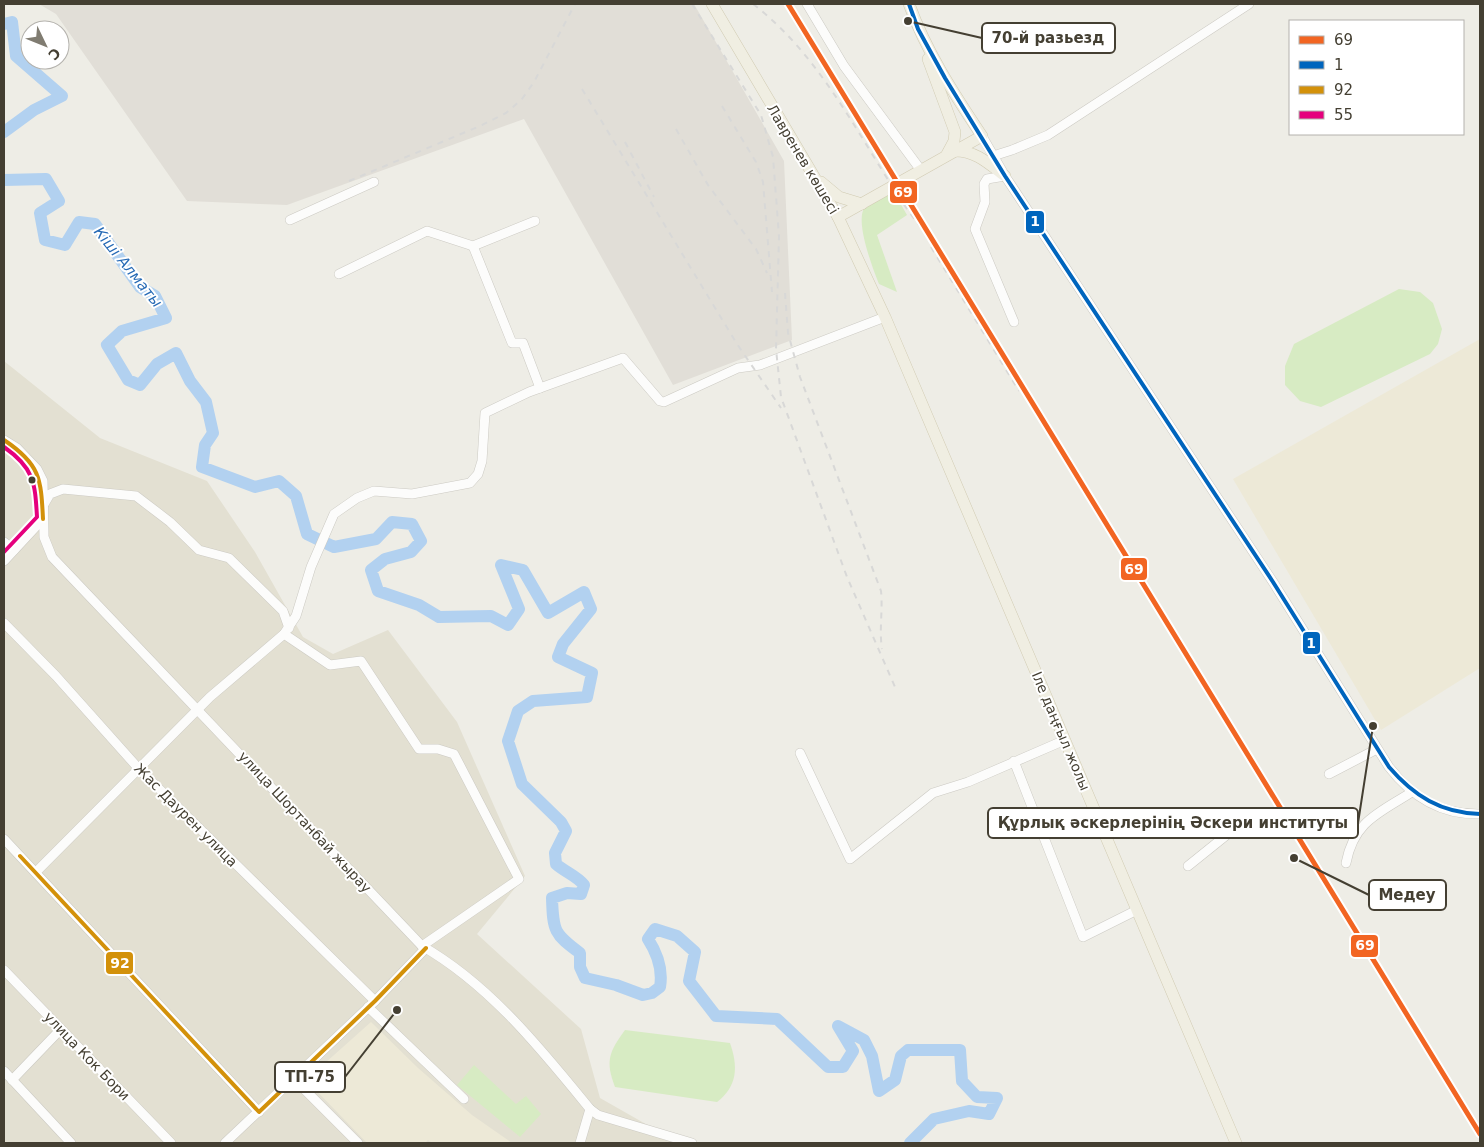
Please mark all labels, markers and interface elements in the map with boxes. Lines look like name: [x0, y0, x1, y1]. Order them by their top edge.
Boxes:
north arrow: [20, 20, 70, 70]
legend: [1289, 20, 1464, 135]
callout: 70-й разьезд: [982, 23, 1115, 53]
text: 70-й разьезд: [992, 29, 1104, 47]
text: 69: [1334, 31, 1353, 49]
text: С: [45, 45, 64, 63]
text: 1: [1334, 56, 1344, 74]
text: 92: [1334, 81, 1353, 99]
street label: Лавренев көшесі: [764, 101, 842, 217]
text: 55: [1334, 106, 1353, 124]
line badge: 69: [889, 180, 918, 204]
text: 69: [893, 184, 913, 200]
line badge: 1: [1025, 210, 1045, 234]
text: 1: [1030, 213, 1040, 229]
water label: Кіші Алматы: [90, 223, 166, 311]
unlabelled marker: [27, 475, 37, 485]
line badge: 69: [1120, 557, 1148, 581]
text: 69: [1124, 561, 1144, 577]
line badge: 1: [1302, 631, 1321, 655]
text: 1: [1306, 635, 1316, 651]
street label: Іле даңғыл жолы: [1029, 669, 1093, 793]
street label: улица Шортанбай жырау: [235, 748, 375, 896]
street label: Жас Даурен улица: [131, 760, 241, 870]
callout: Құрлық әскерлерінің Әскери институты: [988, 808, 1358, 838]
text: Құрлық әскерлерінің Әскери институты: [998, 814, 1348, 832]
callout: Медеу: [1369, 880, 1446, 910]
text: Медеу: [1378, 886, 1436, 904]
line badge: 69: [1350, 934, 1379, 958]
text: 69: [1355, 937, 1375, 953]
line badge: 92: [105, 951, 134, 975]
text: 92: [110, 955, 130, 971]
street label: улица Кок Бори: [41, 1009, 133, 1103]
callout: ТП-75: [275, 1062, 345, 1092]
text: ТП-75: [285, 1068, 335, 1086]

